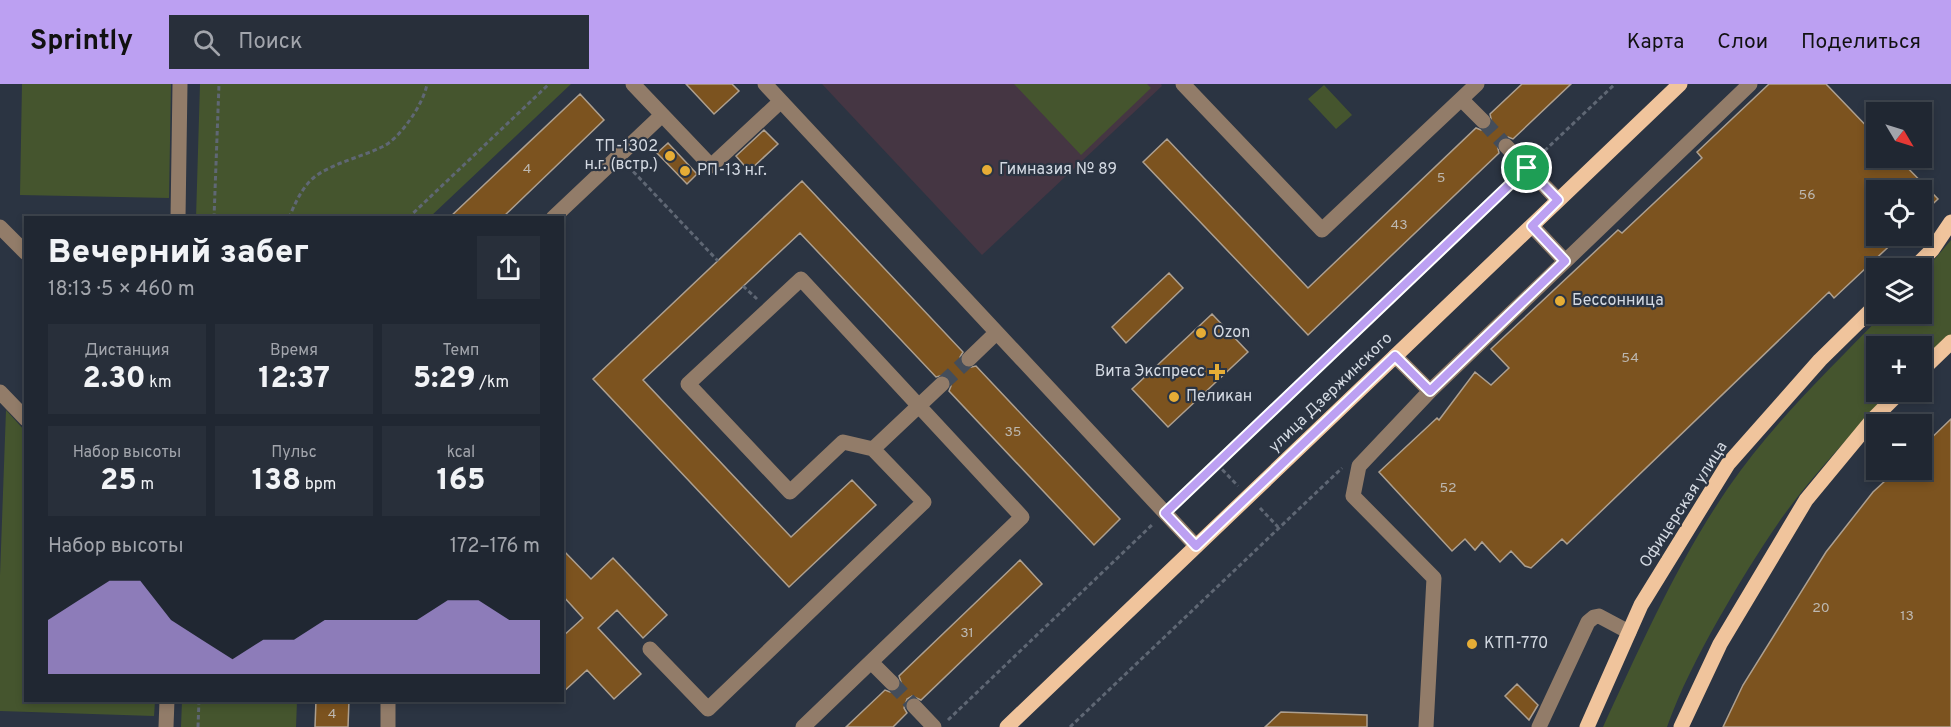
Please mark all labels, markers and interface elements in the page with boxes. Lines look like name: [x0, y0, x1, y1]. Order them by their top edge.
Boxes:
search box: [169, 15, 589, 69]
text: Sprintly: [30, 24, 133, 60]
icon: search: [190, 26, 223, 59]
text: Поиск: [238, 29, 302, 56]
text: Карта: [1627, 29, 1684, 56]
text: Слои: [1717, 29, 1768, 56]
text: Поделиться: [1801, 29, 1921, 56]
north arrow: [1866, 102, 1932, 168]
map controls: [1866, 102, 1932, 480]
place label: ТП-1302 н.г. (встр.): [585, 137, 658, 175]
pin: [1501, 142, 1552, 193]
marker: ТП-1302 н.г. (встр.): [663, 149, 677, 163]
icon: arrive: [1510, 151, 1543, 184]
place label: Гимназия № 89: [999, 160, 1117, 180]
house number: 4: [523, 161, 531, 178]
place label: РП-13 н.г.: [697, 161, 767, 181]
marker: Гимназия № 89: [980, 163, 994, 177]
marker: РП-13 н.г.: [678, 164, 692, 178]
house number: 5: [1437, 170, 1445, 187]
button: locate: [1866, 180, 1932, 246]
house number: 56: [1798, 187, 1816, 204]
house number: 43: [1390, 217, 1408, 234]
text: Вечерний забег: [48, 233, 309, 275]
button: share: [477, 236, 540, 299]
button: layers: [1866, 258, 1932, 324]
text: 18:13 · 5 × 460 m: [48, 277, 195, 303]
place label: Бессонница: [1572, 291, 1664, 311]
marker: Бессонница: [1553, 294, 1567, 308]
place label: Ozon: [1213, 323, 1250, 343]
marker: Ozon: [1194, 326, 1208, 340]
street label: улица Дзержинского: [1265, 329, 1397, 457]
button: +: [1866, 336, 1932, 402]
text: Дистанция: [84, 341, 170, 361]
text: Время: [270, 341, 318, 361]
text: Темп: [443, 341, 479, 361]
house number: 54: [1621, 350, 1639, 367]
text: 2.30: [82, 361, 146, 398]
text: 12:37: [258, 361, 330, 398]
text: 5:29: [413, 361, 476, 398]
place label: Вита Экспресс: [1095, 362, 1205, 382]
marker: Вита Экспресс: [1210, 365, 1224, 379]
text: km: [146, 373, 172, 393]
text: /km: [476, 373, 509, 393]
place label: Пеликан: [1186, 387, 1252, 407]
marker: Пеликан: [1167, 390, 1181, 404]
button: −: [1866, 414, 1932, 480]
house number: 35: [1004, 424, 1022, 441]
street label: Офицерская улица: [1636, 438, 1732, 572]
text: Набор высоты: [73, 443, 181, 463]
text: Пульс: [271, 443, 317, 463]
text: kcal: [447, 443, 475, 463]
text: 25: [100, 463, 137, 500]
text: 138: [252, 463, 301, 500]
text: 165: [436, 463, 486, 500]
text: m: [137, 475, 154, 495]
text: bpm: [301, 475, 336, 495]
house number: 52: [1439, 480, 1457, 497]
text: Набор высоты: [48, 534, 184, 560]
text: 172–176 m: [450, 534, 540, 560]
house number: 20: [1812, 600, 1830, 617]
house number: 13: [1900, 608, 1914, 625]
house number: 31: [960, 625, 974, 642]
place label: КТП-770: [1484, 634, 1548, 654]
marker: КТП-770: [1465, 637, 1479, 651]
house number: 4: [328, 706, 336, 723]

